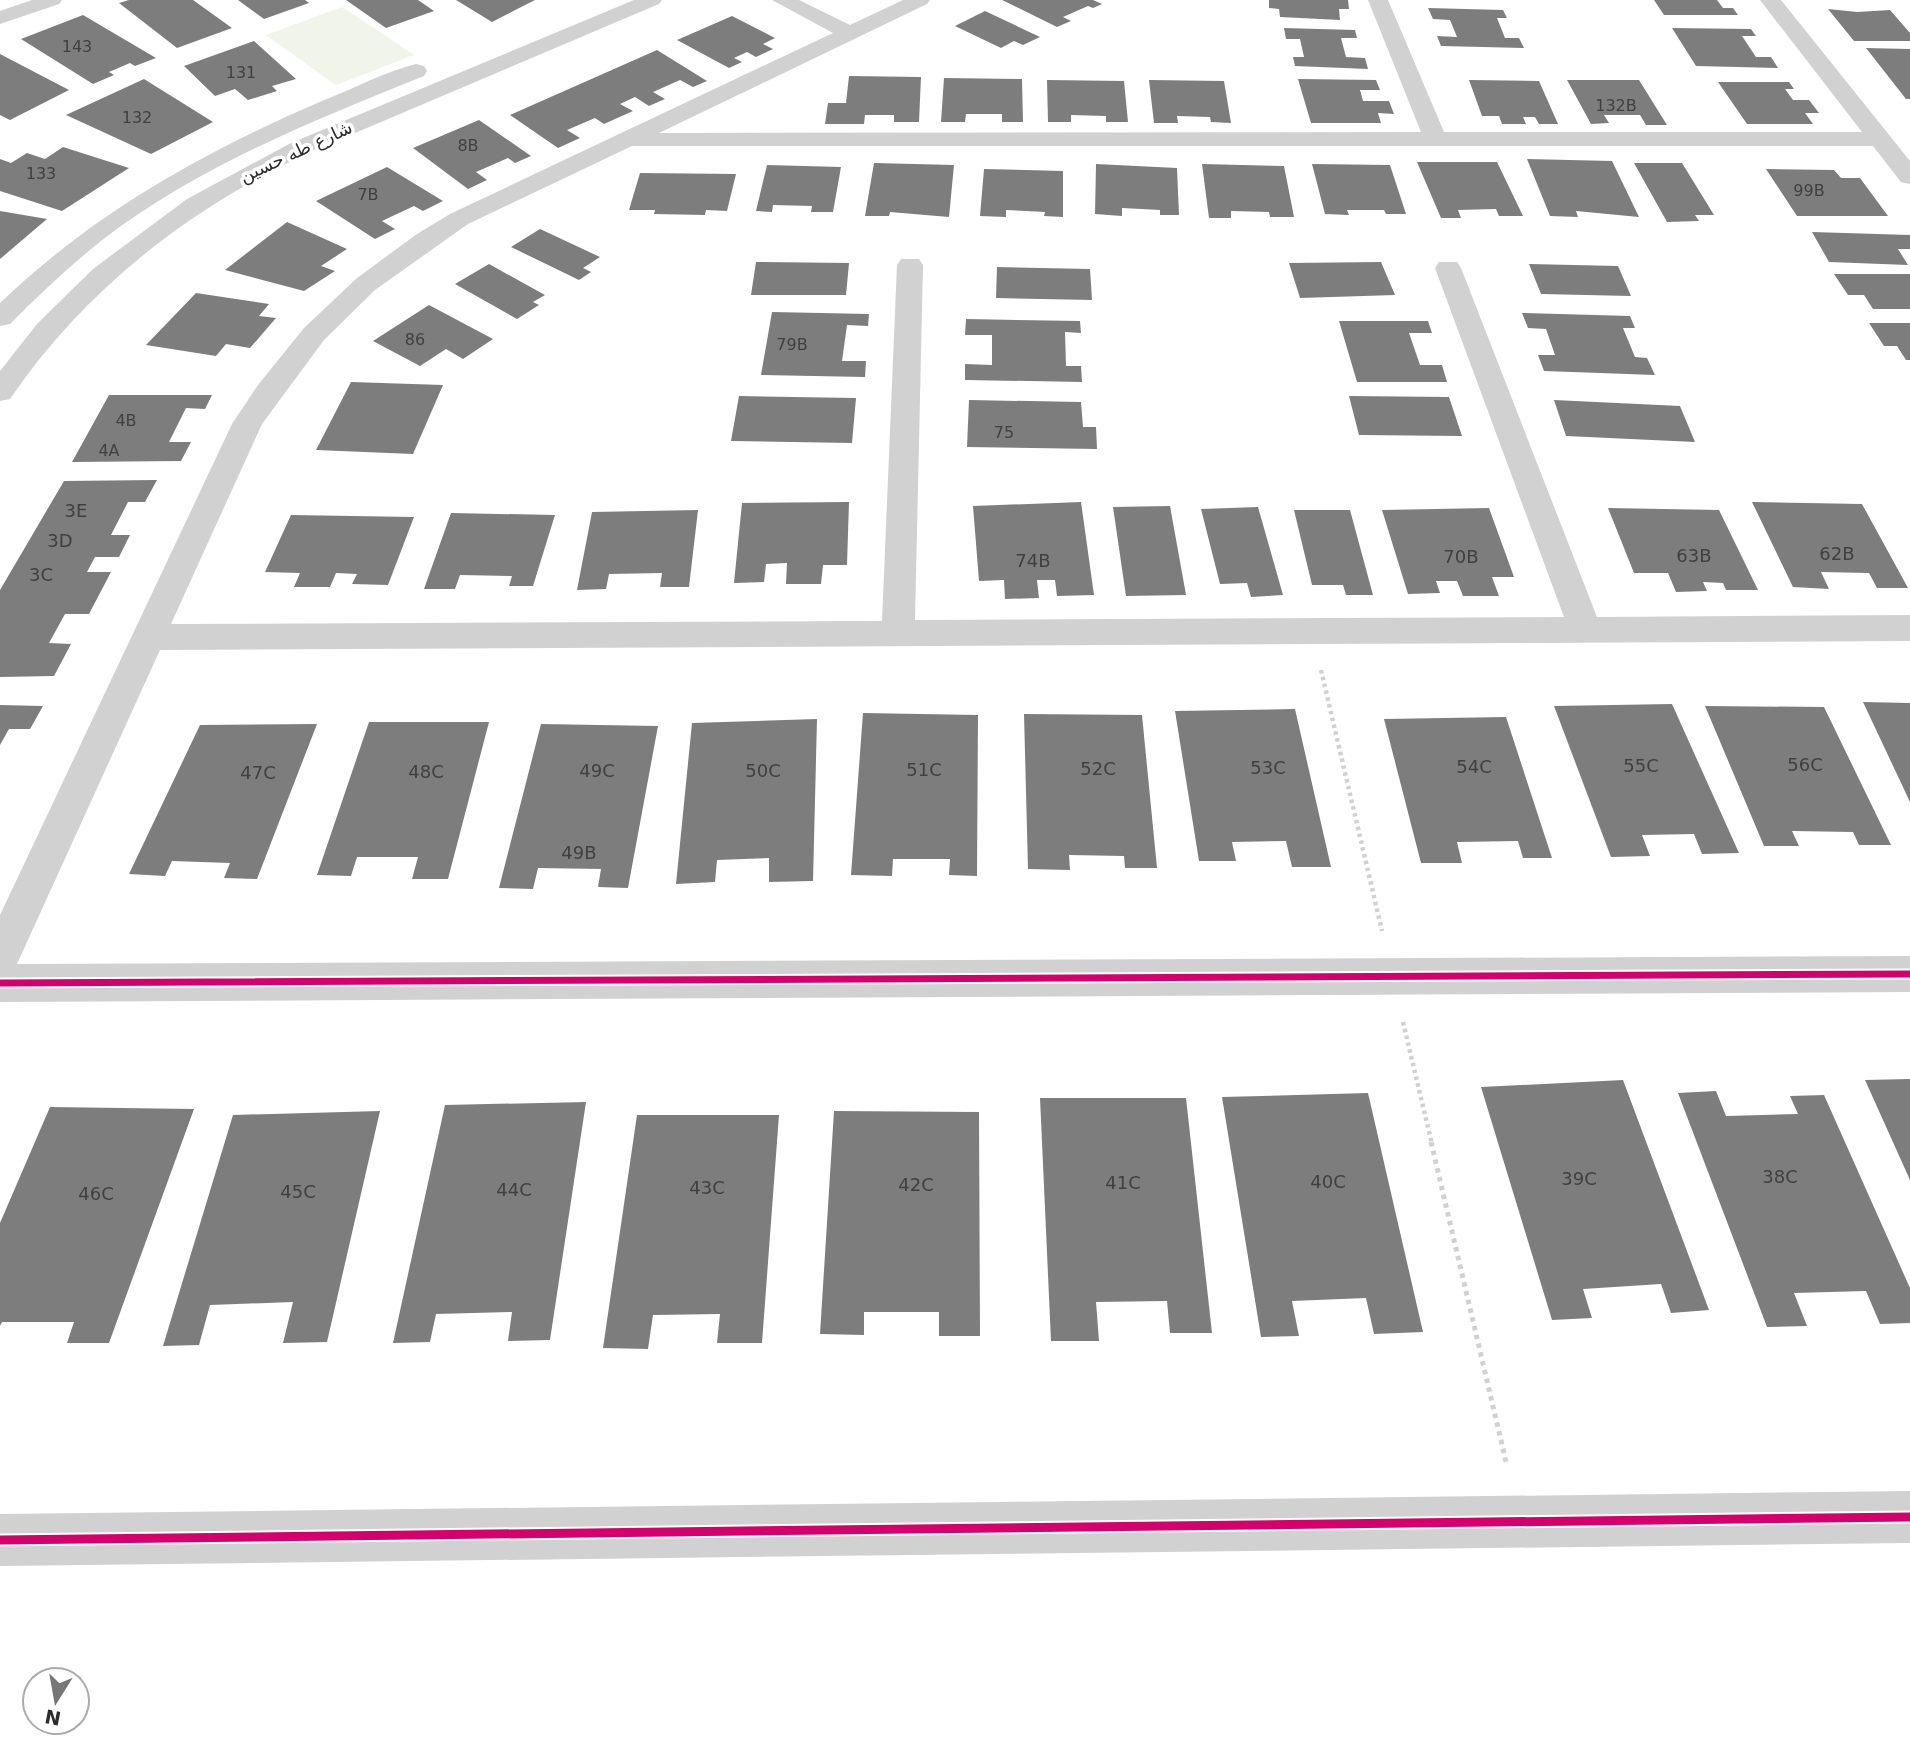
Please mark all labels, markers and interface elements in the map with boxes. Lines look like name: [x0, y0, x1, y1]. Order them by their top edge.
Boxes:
house number: 143: [62, 37, 92, 56]
house number: 131: [226, 63, 256, 82]
house number: 132B: [1595, 96, 1637, 115]
house number: 132: [122, 108, 152, 127]
street label: شارع طه حسين: [236, 116, 356, 188]
house number: 8B: [457, 136, 479, 155]
house number: 133: [26, 164, 56, 183]
house number: 99B: [1793, 181, 1825, 200]
house number: 7B: [357, 185, 379, 204]
house number: 86: [405, 330, 425, 349]
house number: 79B: [776, 335, 808, 354]
house number: 4B: [115, 411, 137, 430]
house number: 75: [994, 423, 1014, 442]
house number: 4A: [98, 441, 120, 460]
house number: 3E: [65, 500, 87, 521]
house number: 3D: [47, 530, 73, 551]
house number: 62B: [1819, 543, 1855, 564]
house number: 63B: [1676, 545, 1712, 566]
house number: 70B: [1443, 546, 1479, 567]
house number: 74B: [1015, 550, 1051, 571]
house number: 3C: [29, 564, 53, 585]
house number: 56C: [1787, 754, 1823, 775]
house number: 55C: [1623, 755, 1659, 776]
house number: 54C: [1456, 756, 1492, 777]
house number: 53C: [1250, 757, 1286, 778]
house number: 52C: [1080, 758, 1116, 779]
house number: 51C: [906, 759, 942, 780]
house number: 49C: [579, 760, 615, 781]
house number: 50C: [745, 760, 781, 781]
house number: 48C: [408, 761, 444, 782]
house number: 47C: [240, 762, 276, 783]
house number: 49B: [561, 842, 597, 863]
house number: 38C: [1762, 1166, 1798, 1187]
house number: 39C: [1561, 1168, 1597, 1189]
house number: 40C: [1310, 1171, 1346, 1192]
house number: 41C: [1105, 1172, 1141, 1193]
house number: 42C: [898, 1174, 934, 1195]
house number: 43C: [689, 1177, 725, 1198]
house number: 44C: [496, 1179, 532, 1200]
house number: 45C: [280, 1181, 316, 1202]
house number: 46C: [78, 1183, 114, 1204]
north arrow: [21, 1666, 91, 1736]
text: N: [43, 1705, 63, 1730]

